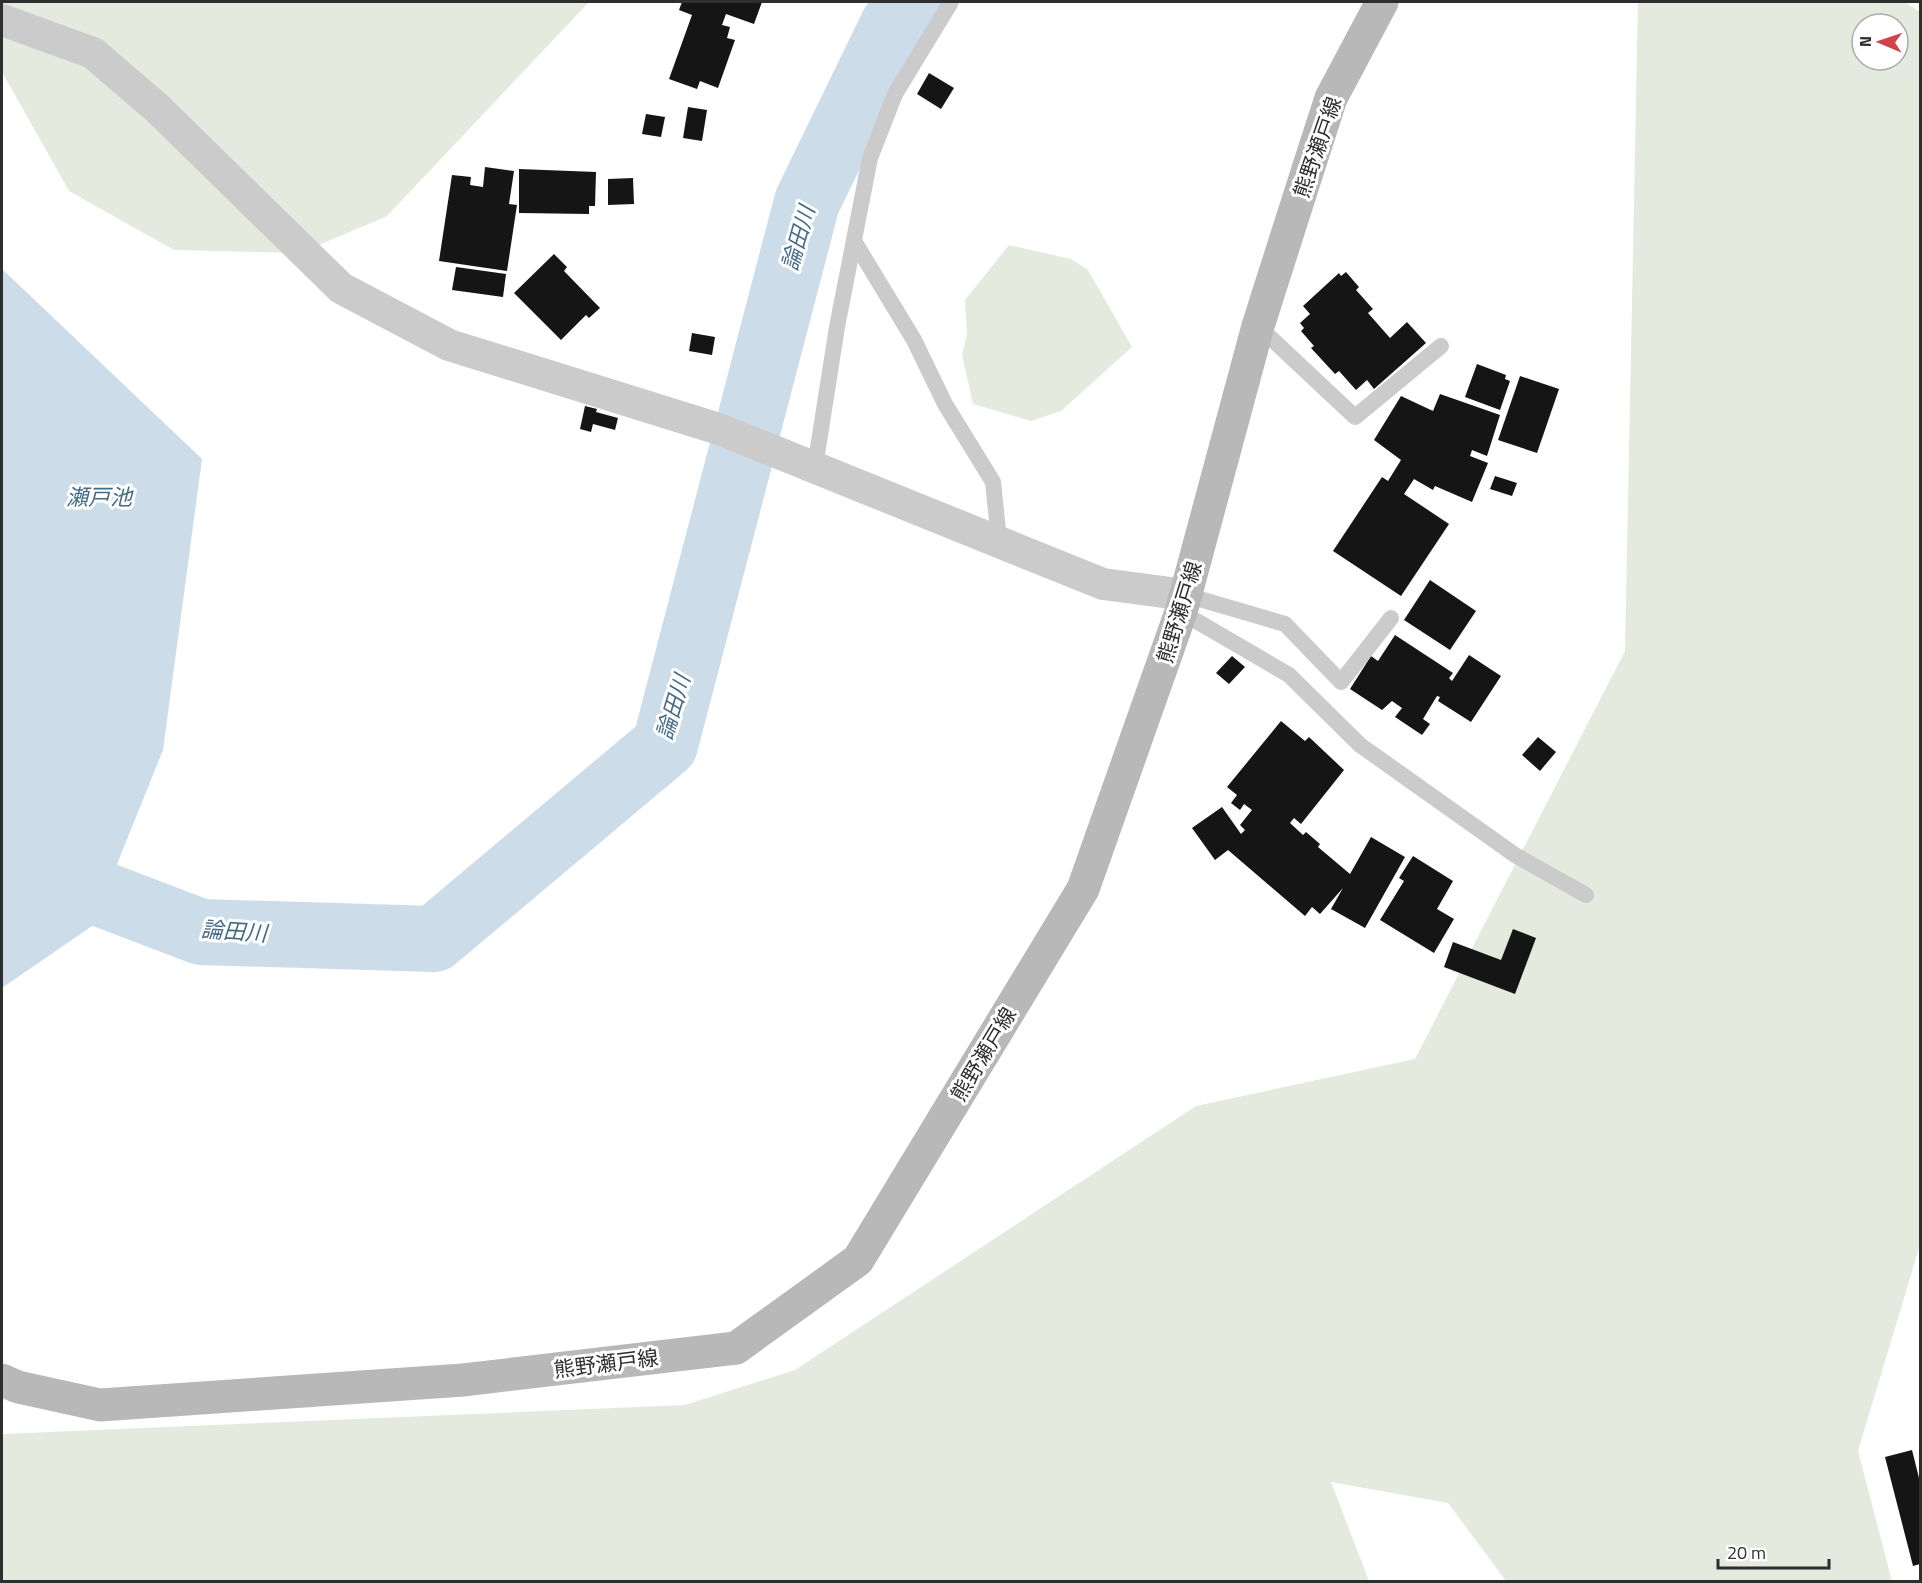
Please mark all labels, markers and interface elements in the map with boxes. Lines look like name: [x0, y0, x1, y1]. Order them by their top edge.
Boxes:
north arrow: [1850, 12, 1910, 72]
text: N: [1853, 36, 1877, 47]
street label: 熊野瀬戸線: [1285, 92, 1349, 202]
water label: 論田川: [773, 200, 824, 274]
water label: 瀬戸池: [66, 480, 134, 514]
street label: 熊野瀬戸線: [1148, 557, 1210, 667]
water label: 論田川: [647, 669, 699, 744]
water label: 論田川: [200, 912, 270, 950]
street label: 熊野瀬戸線: [942, 1001, 1024, 1107]
street label: 熊野瀬戸線: [552, 1341, 660, 1385]
scale bar: [1718, 1532, 1829, 1570]
text: 20 m: [1727, 1539, 1766, 1566]

